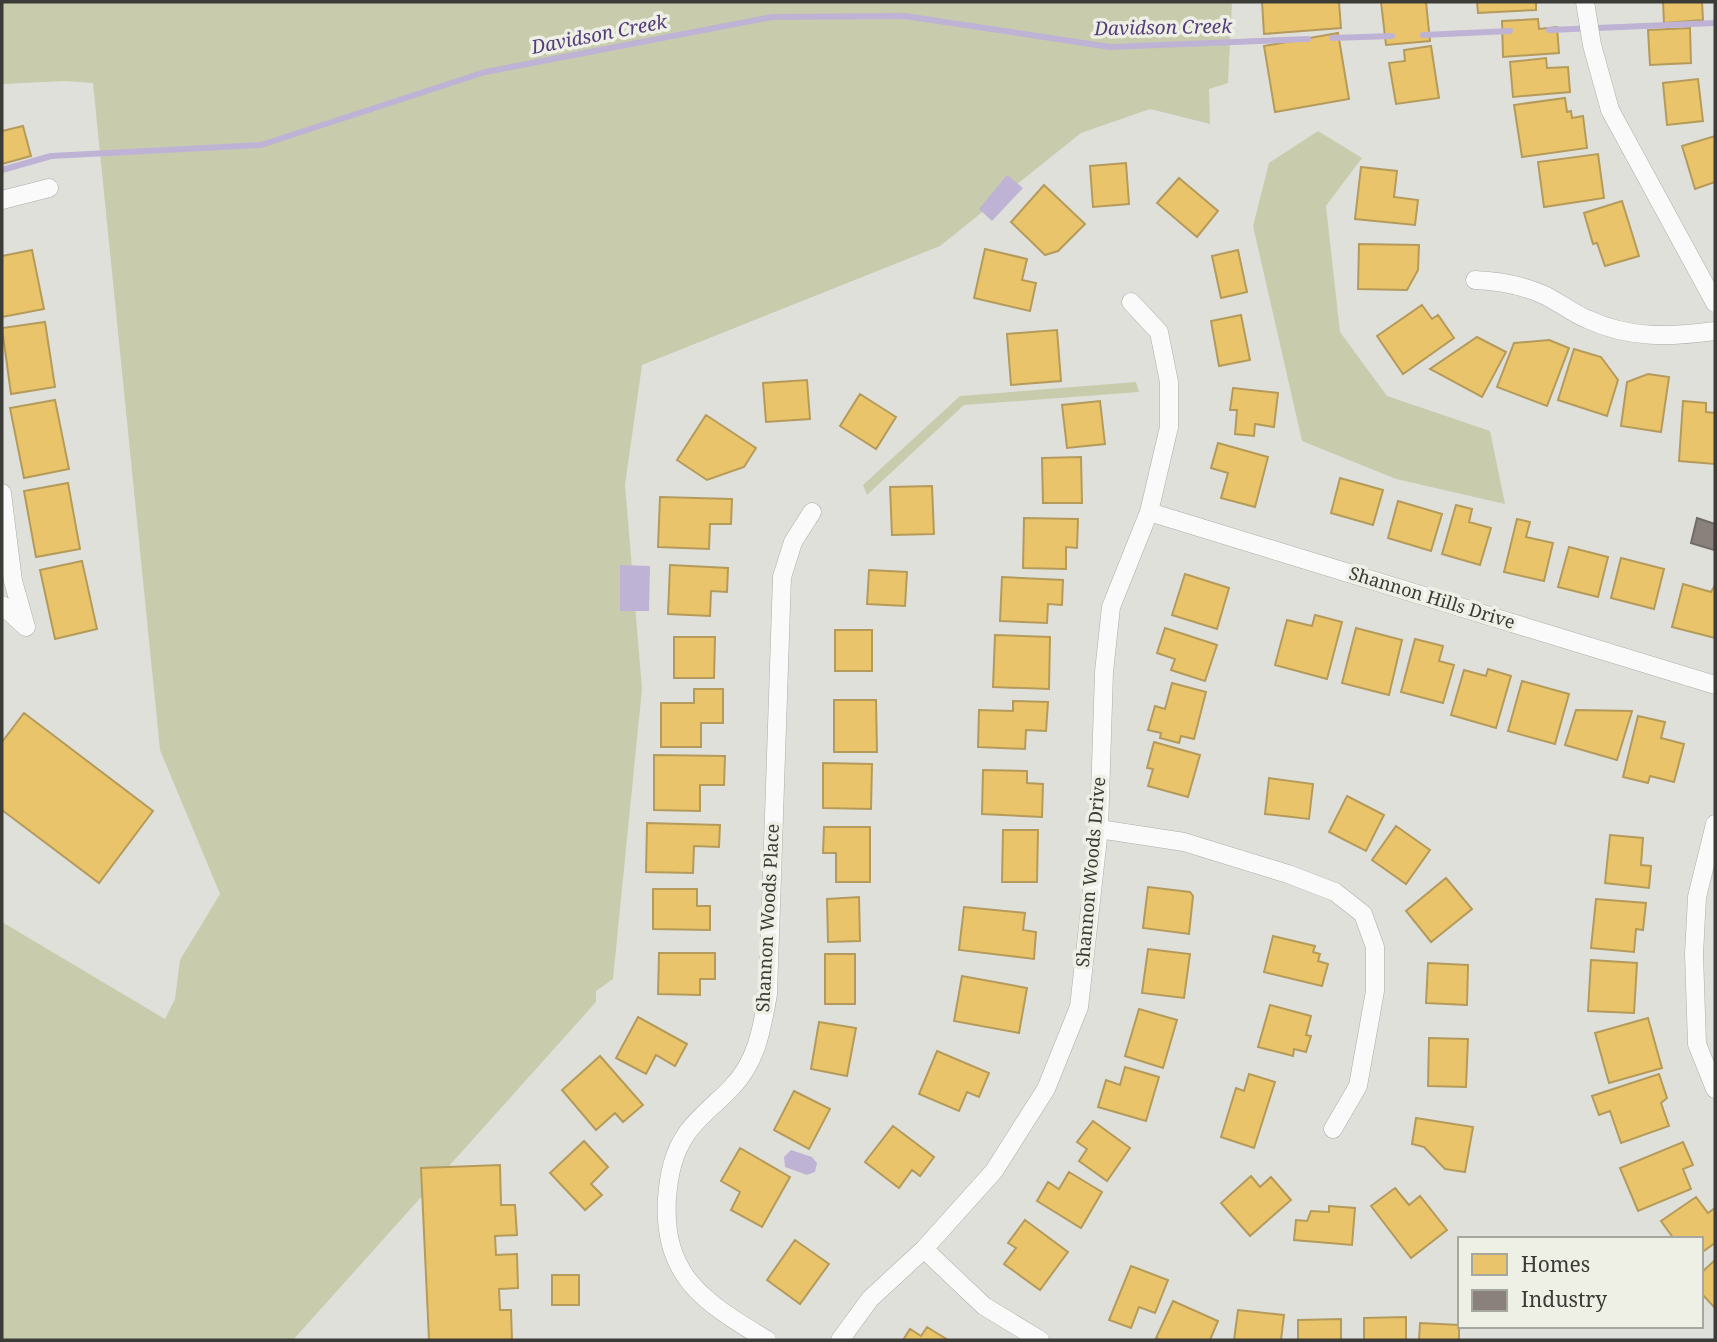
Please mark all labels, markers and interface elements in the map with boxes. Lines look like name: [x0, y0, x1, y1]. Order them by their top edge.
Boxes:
water label: Davidson Creek: [528, 8, 670, 60]
water label: Davidson Creek: [1093, 13, 1233, 41]
street label: Shannon Hills Drive: [1346, 560, 1518, 634]
street label: Shannon Woods Drive: [1070, 776, 1110, 968]
street label: Shannon Woods Place: [750, 823, 784, 1013]
legend: [1458, 1237, 1703, 1328]
text: Homes: [1521, 1250, 1590, 1278]
text: Industry: [1521, 1285, 1607, 1313]

